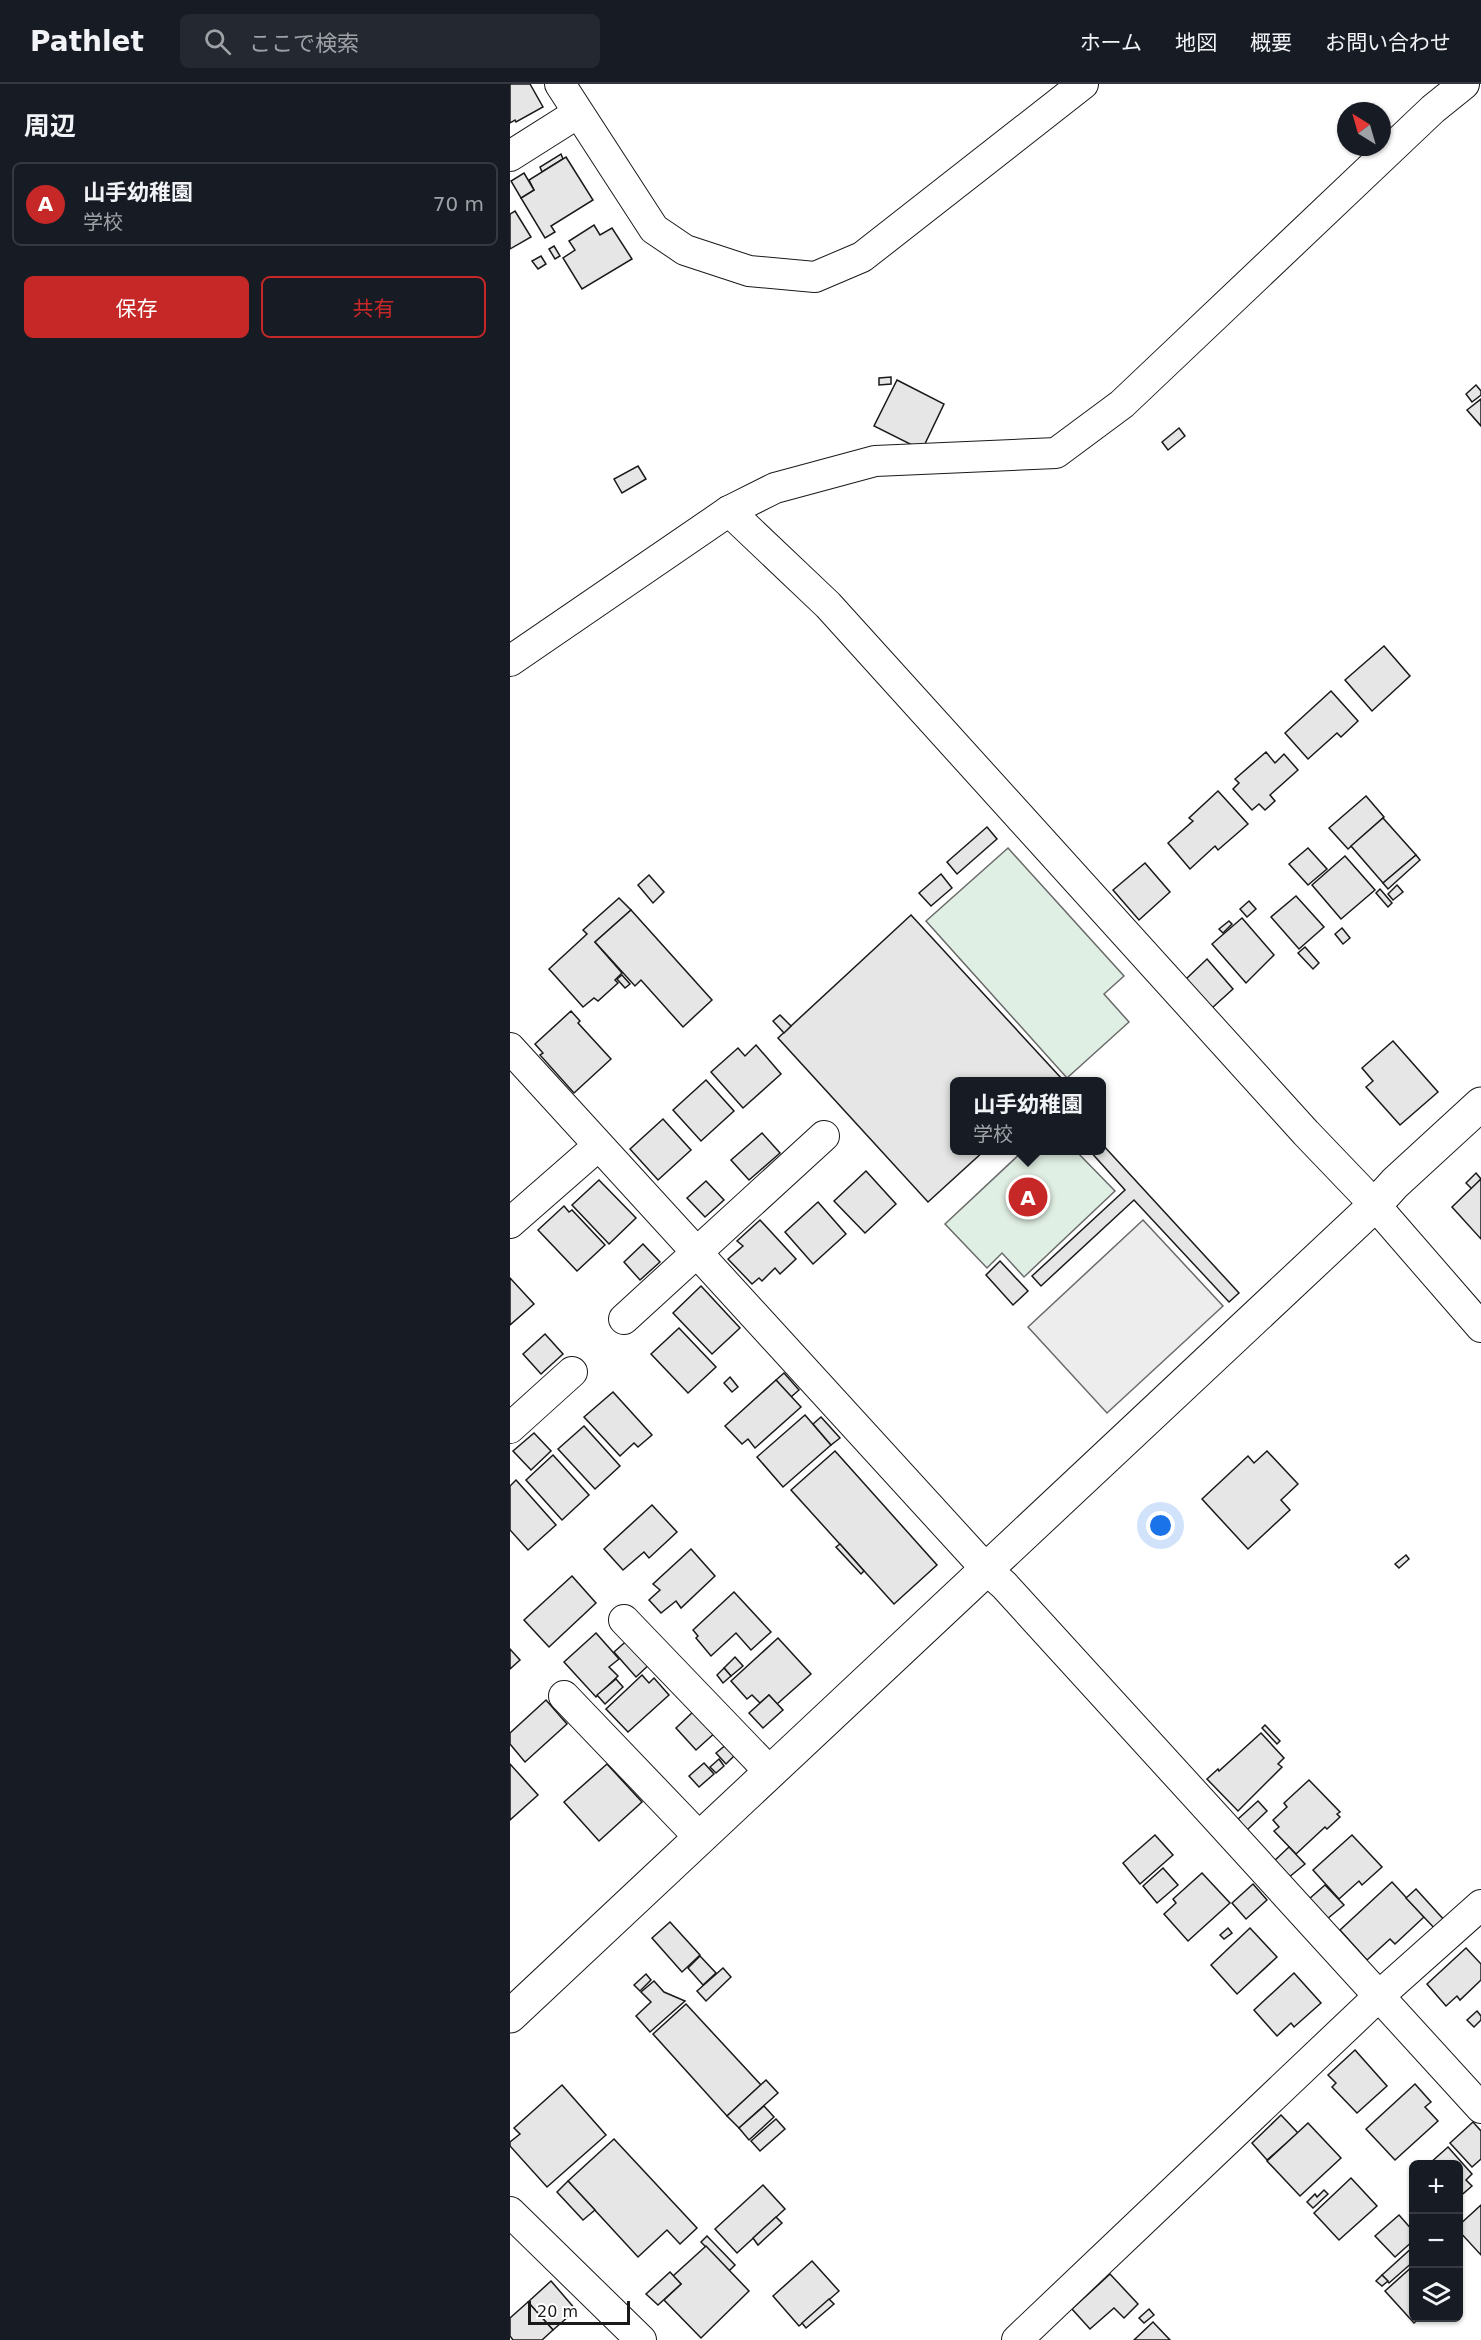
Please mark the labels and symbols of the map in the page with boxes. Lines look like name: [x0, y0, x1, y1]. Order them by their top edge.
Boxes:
north arrow: [1337, 102, 1391, 156]
pin: A: [1008, 1174, 1048, 1220]
your location: [1146, 1511, 1175, 1540]
scale bar: [528, 2298, 630, 2326]

